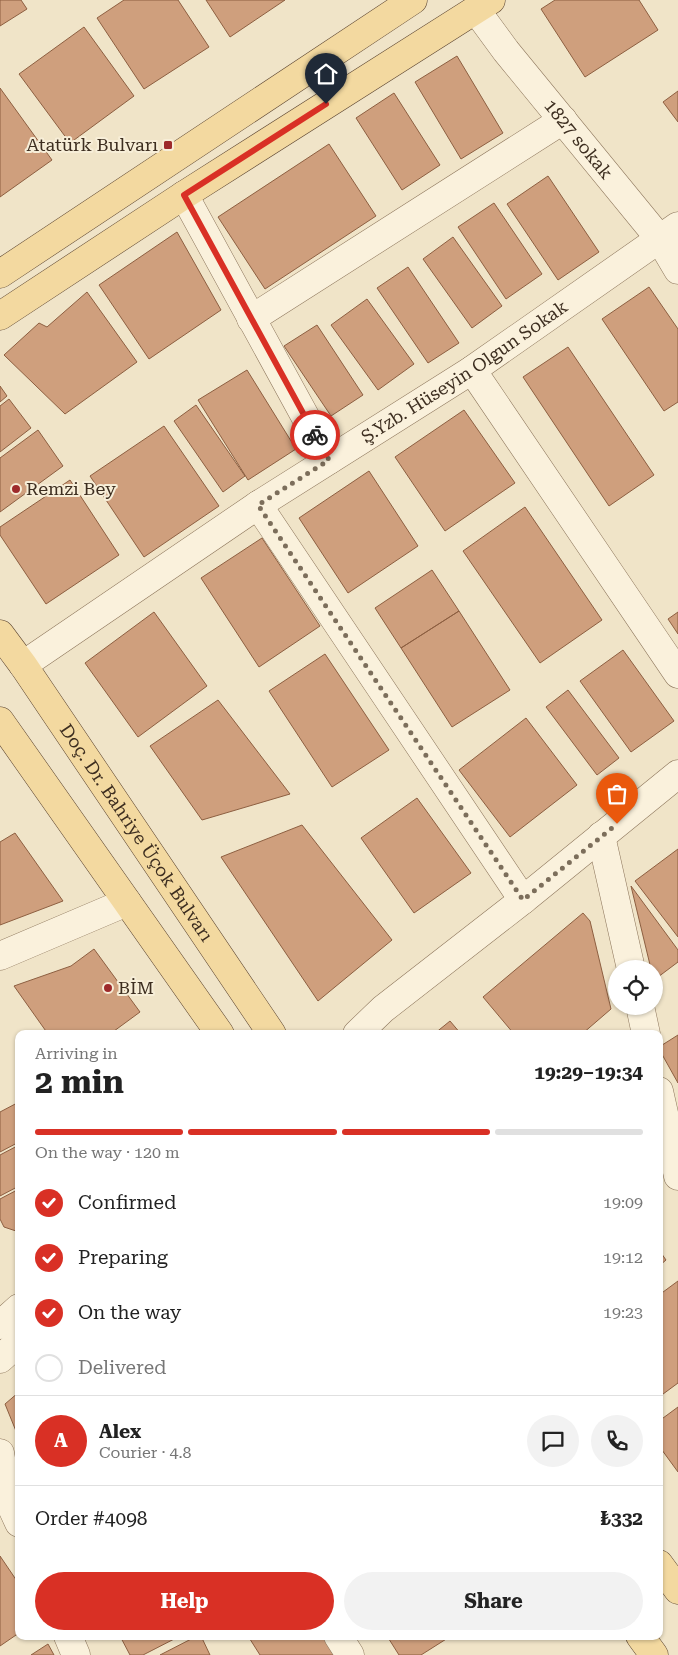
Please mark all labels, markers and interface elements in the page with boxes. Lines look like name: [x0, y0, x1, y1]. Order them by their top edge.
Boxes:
pin: [305, 53, 347, 104]
icon: home: [312, 60, 340, 88]
street label: 1827 sokak: [540, 95, 617, 183]
place label: Atatürk Bulvarı: [26, 134, 158, 155]
marker: Atatürk Bulvarı: [162, 139, 174, 151]
street label: Ş.Yzb. Hüseyin Olgun Sokak: [357, 296, 571, 447]
courier: [290, 410, 340, 460]
icon: bike: [301, 421, 329, 449]
place label: Remzi Bey: [26, 478, 116, 499]
marker: Remzi Bey: [10, 483, 22, 495]
street label: Doç. Dr. Bahriye Üçok Bulvarı: [56, 720, 218, 945]
pin: [596, 773, 638, 824]
icon: bag: [603, 780, 631, 808]
map controls: [608, 960, 663, 1015]
button: locate: [608, 960, 663, 1015]
place label: BİM: [118, 977, 154, 998]
marker: BİM: [102, 982, 114, 994]
text: Arriving in: [35, 1044, 118, 1063]
text: 19:29–19:34: [534, 1061, 643, 1084]
text: 2 min: [35, 1063, 124, 1101]
text: On the way · 120 m: [35, 1143, 180, 1162]
icon: check: [35, 1189, 63, 1217]
text: Confirmed: [78, 1191, 176, 1214]
text: 19:09: [603, 1193, 643, 1212]
icon: check: [35, 1244, 63, 1272]
text: Preparing: [78, 1246, 168, 1269]
text: 19:12: [603, 1248, 643, 1267]
icon: check: [35, 1299, 63, 1327]
text: On the way: [78, 1301, 181, 1324]
text: 19:23: [603, 1303, 643, 1322]
text: Delivered: [78, 1356, 166, 1379]
button: chat: [527, 1415, 579, 1467]
button: phone: [591, 1415, 643, 1467]
text: Alex: [99, 1420, 141, 1443]
text: A: [54, 1429, 68, 1452]
text: Courier · 4.8: [99, 1443, 192, 1462]
text: Order #4098: [35, 1507, 147, 1530]
text: ₺332: [600, 1507, 643, 1530]
button: Help: [35, 1572, 334, 1630]
button: Share: [344, 1572, 643, 1630]

